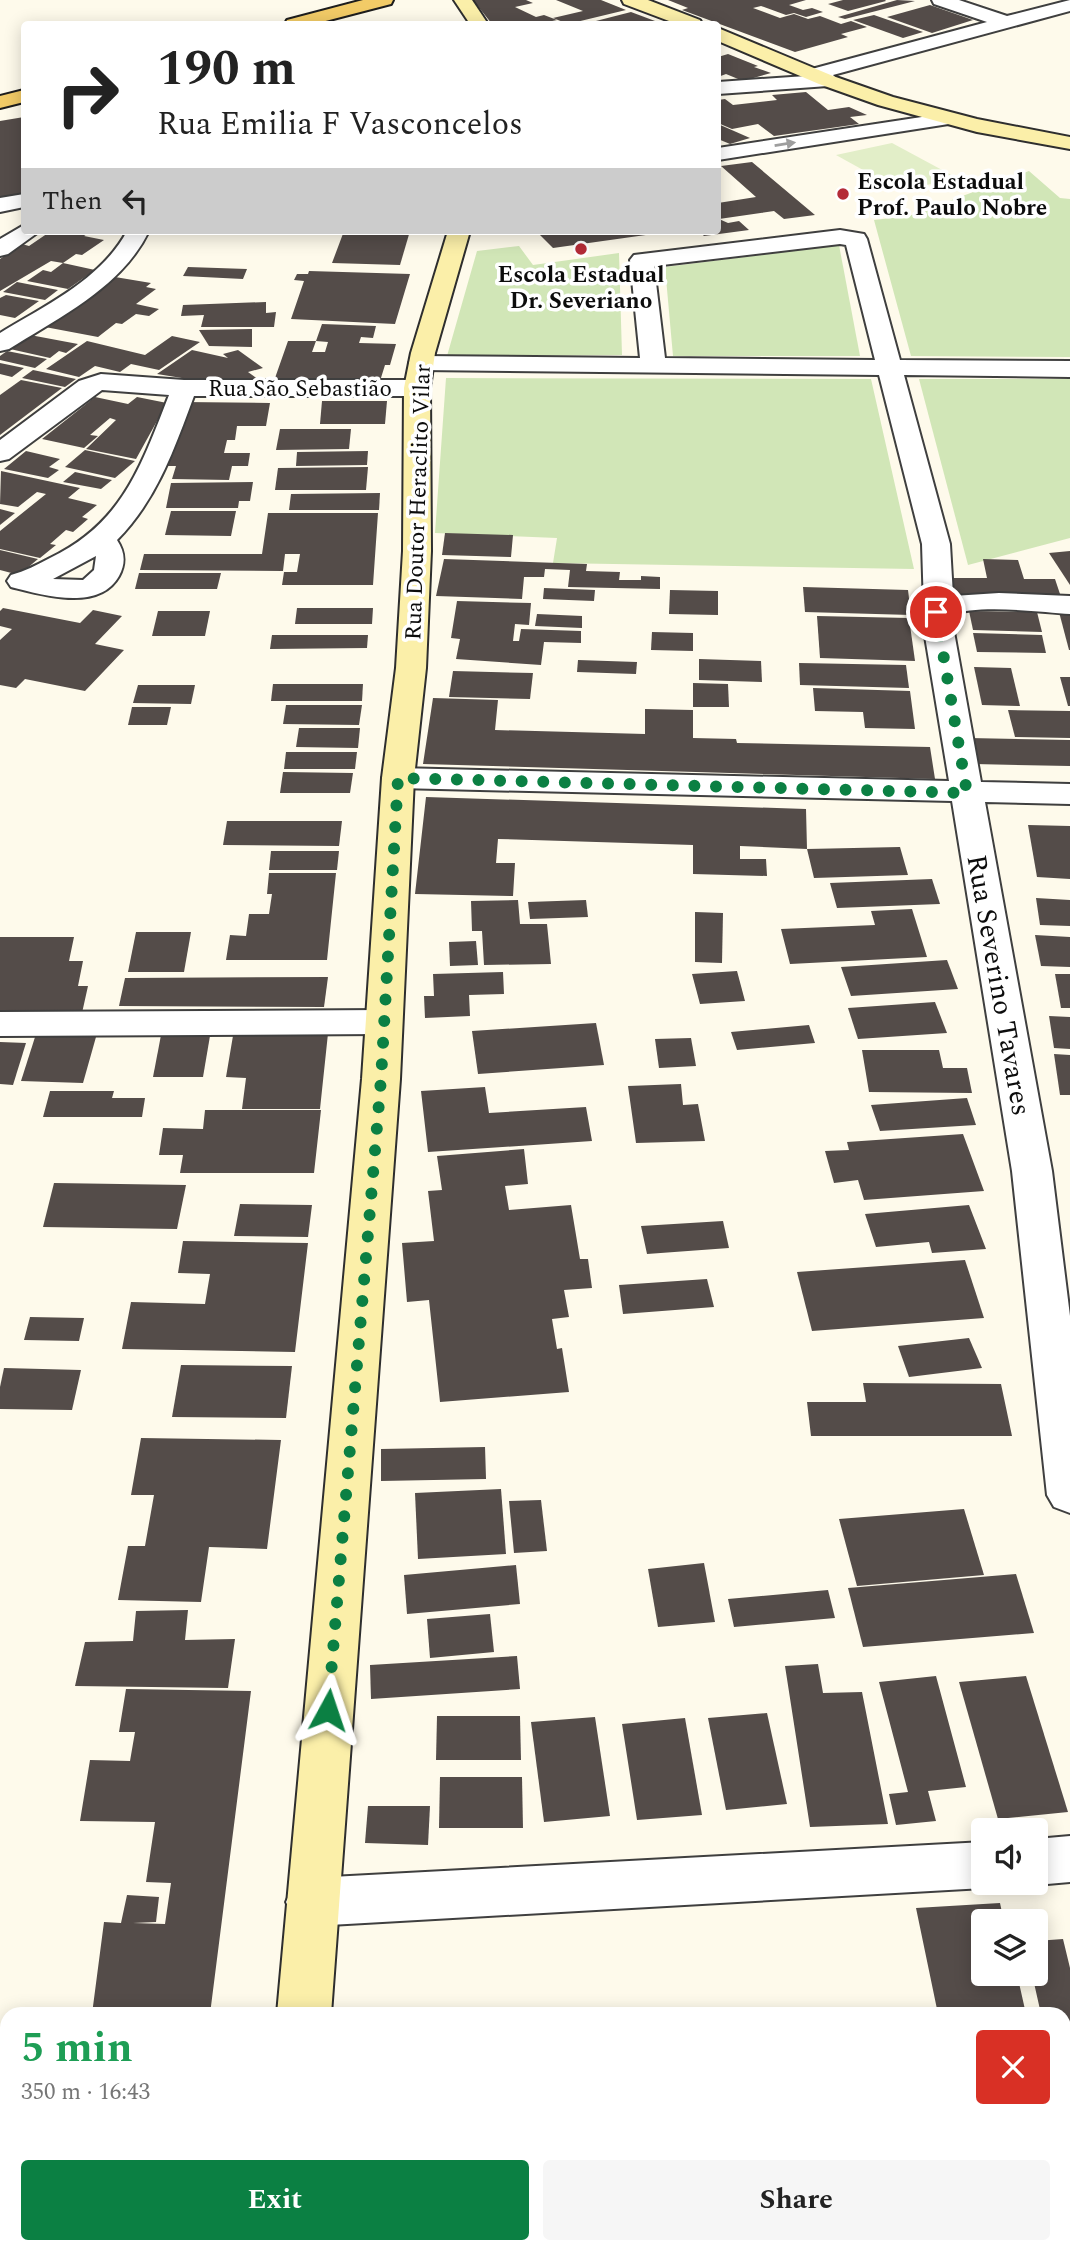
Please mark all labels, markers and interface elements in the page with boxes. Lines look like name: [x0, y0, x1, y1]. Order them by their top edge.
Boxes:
text: 190 m: [157, 32, 296, 107]
icon: right: [42, 49, 133, 140]
text: Rua Emilia F Vasconcelos: [157, 100, 523, 149]
one-way arrow: [774, 139, 796, 150]
place label: Escola Estadual Prof. Paulo Nobre: [857, 165, 1047, 226]
text: Then: [42, 181, 102, 221]
icon: left: [116, 182, 154, 220]
marker: Escola Estadual Prof. Paulo Nobre: [835, 186, 851, 202]
marker: Escola Estadual Dr. Severiano: [573, 241, 589, 257]
place label: Escola Estadual Dr. Severiano: [497, 258, 665, 319]
street label: Rua Doutor Heraclito Vilar: [396, 363, 441, 641]
street label: Rua São Sebastião: [208, 372, 392, 407]
pin: [906, 582, 966, 642]
icon: arrive: [917, 593, 955, 631]
street label: Rua Severino Tavares: [954, 851, 1043, 1119]
position arrow: [291, 1673, 365, 1747]
map controls: [971, 1818, 1048, 1986]
button: sound: [971, 1818, 1048, 1895]
button: layers: [971, 1909, 1048, 1986]
text: 5 min: [21, 2017, 133, 2080]
button: close: [976, 2030, 1050, 2104]
text: 350 m · 16:43: [21, 2075, 150, 2110]
button: Exit: [21, 2160, 529, 2240]
button: Share: [543, 2160, 1050, 2240]

